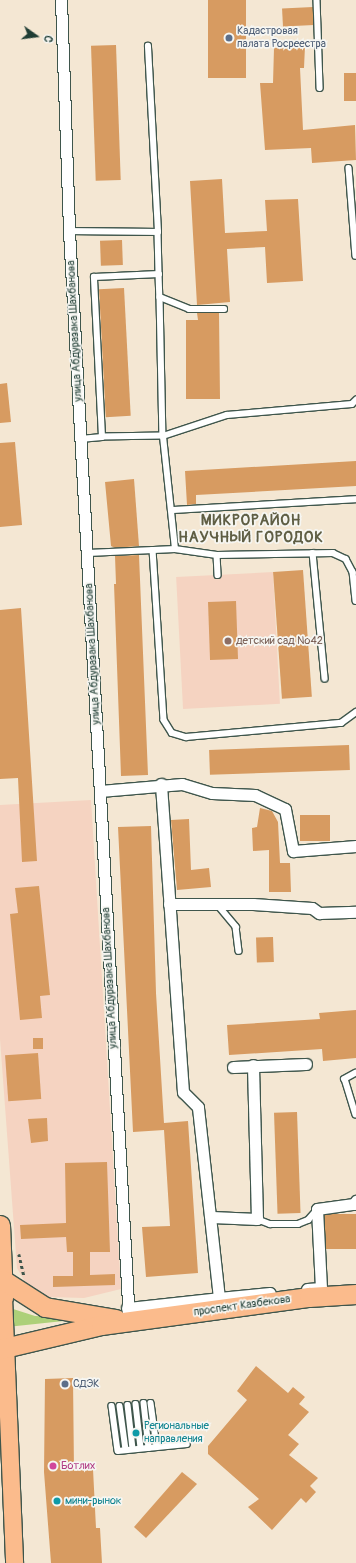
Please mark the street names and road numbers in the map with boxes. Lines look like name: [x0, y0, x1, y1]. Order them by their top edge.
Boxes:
street label: улица Абдуразака Шахбанова: [65, 260, 85, 402]
street label: улица Абдуразака Шахбанова: [83, 583, 103, 725]
street label: улица Абдуразака Шахбанова: [100, 907, 120, 1049]
street label: проспект Казбекова: [193, 1293, 291, 1319]

